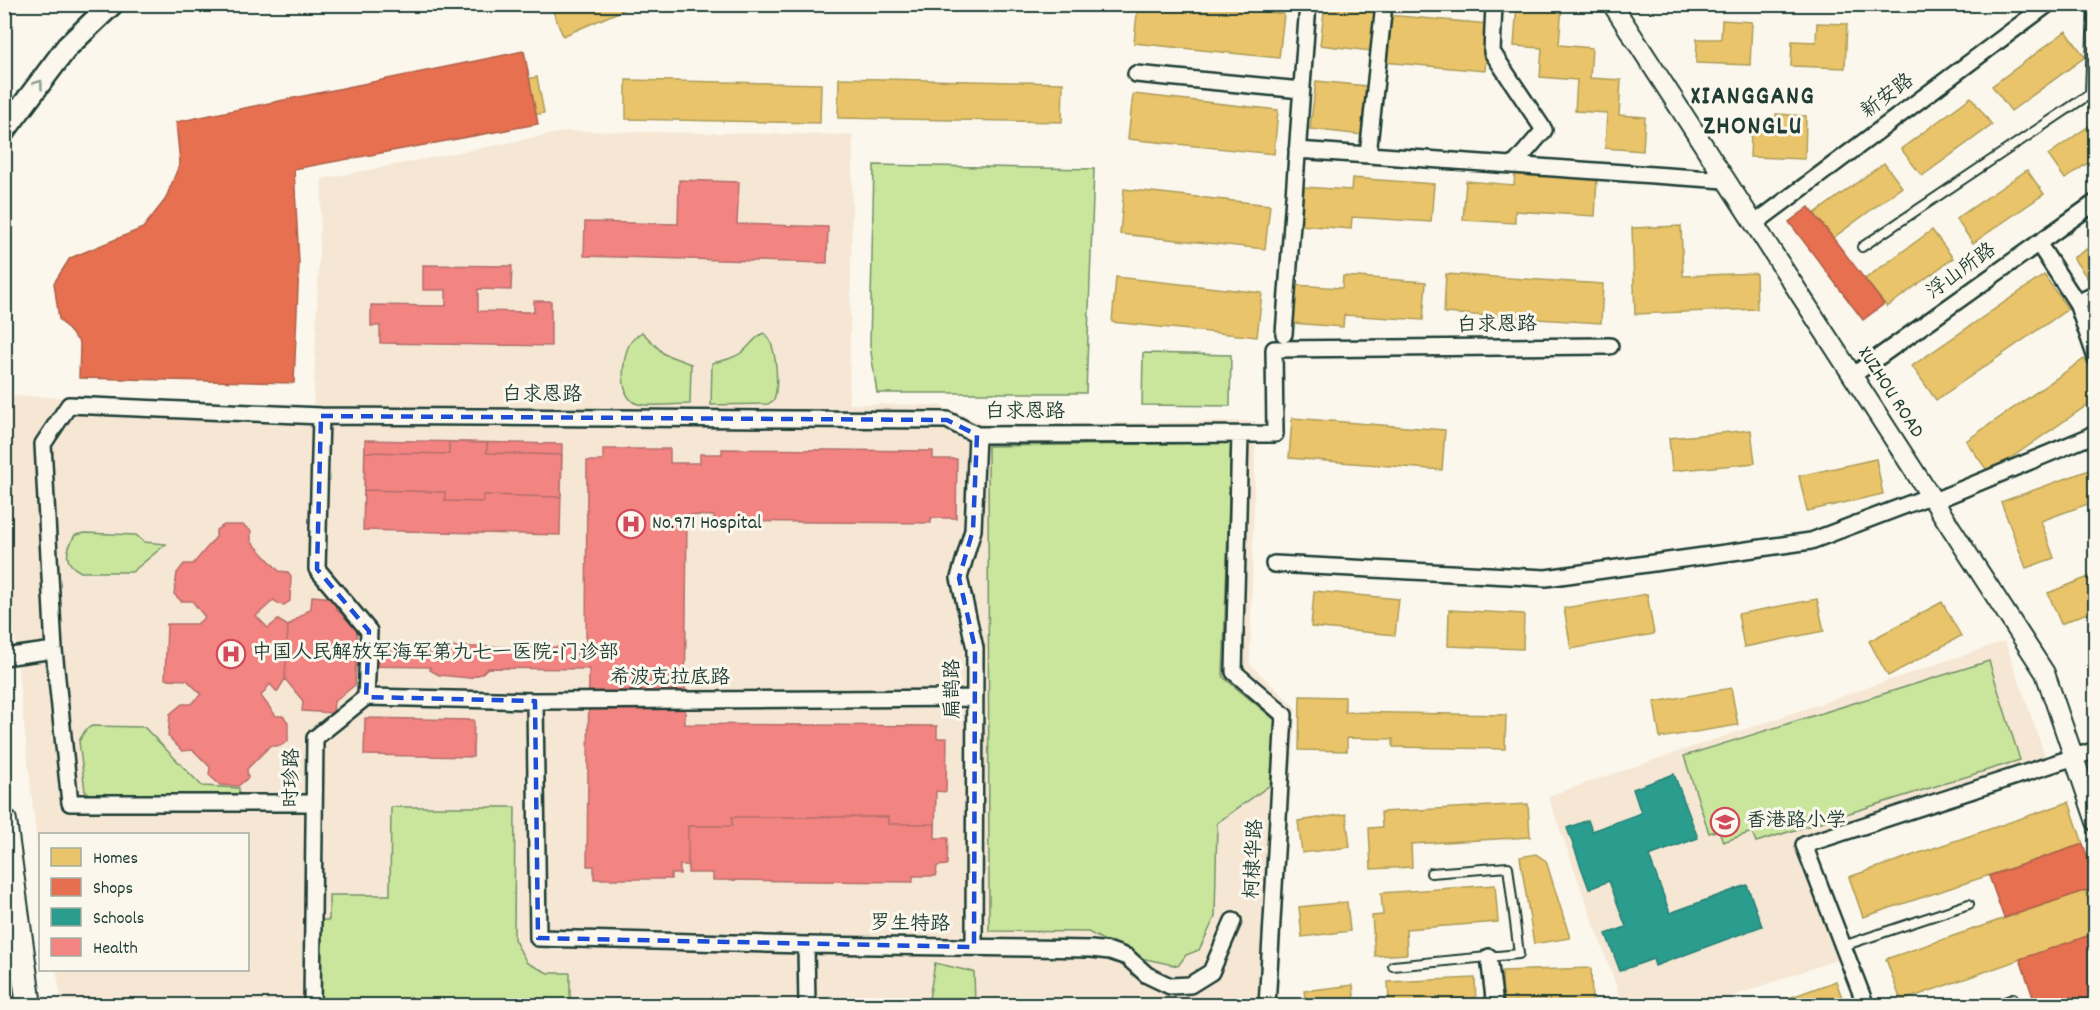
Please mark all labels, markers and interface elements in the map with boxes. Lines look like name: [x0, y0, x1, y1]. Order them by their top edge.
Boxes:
street label: 新安路: [1856, 67, 1921, 126]
district label: XIANGGANG ZHONGLU: [1691, 79, 1815, 146]
one-way arrow: [32, 80, 43, 91]
street label: 浮山所路: [1921, 237, 2003, 307]
street label: 白求恩路: [1457, 311, 1538, 341]
street label: XUZHOU ROAD: [1850, 342, 1930, 444]
street label: 白求恩路: [502, 382, 583, 410]
street label: 白求恩路: [985, 399, 1066, 427]
hospital icon: No.971 Hospital: [615, 508, 647, 540]
place label: No.971 Hospital: [652, 510, 762, 538]
hospital icon: 中国人民解放军海军第九七一医院-门诊部: [215, 638, 247, 670]
place label: 中国人民解放军海军第九七一医院-门诊部: [252, 640, 619, 668]
street label: 扁鹊路: [940, 658, 968, 719]
street label: 希波克拉底路: [610, 665, 731, 693]
street label: 时珍路: [278, 747, 308, 808]
school or university icon: 香港路小学: [1709, 806, 1741, 838]
place label: 香港路小学: [1746, 808, 1846, 836]
street label: 柯棣华路: [1239, 817, 1271, 900]
legend: [39, 833, 249, 971]
text: Homes: [93, 847, 138, 872]
text: Shops: [93, 877, 133, 902]
text: Schools: [93, 907, 144, 932]
street label: 罗生特路: [870, 910, 951, 940]
text: Health: [93, 937, 138, 962]

